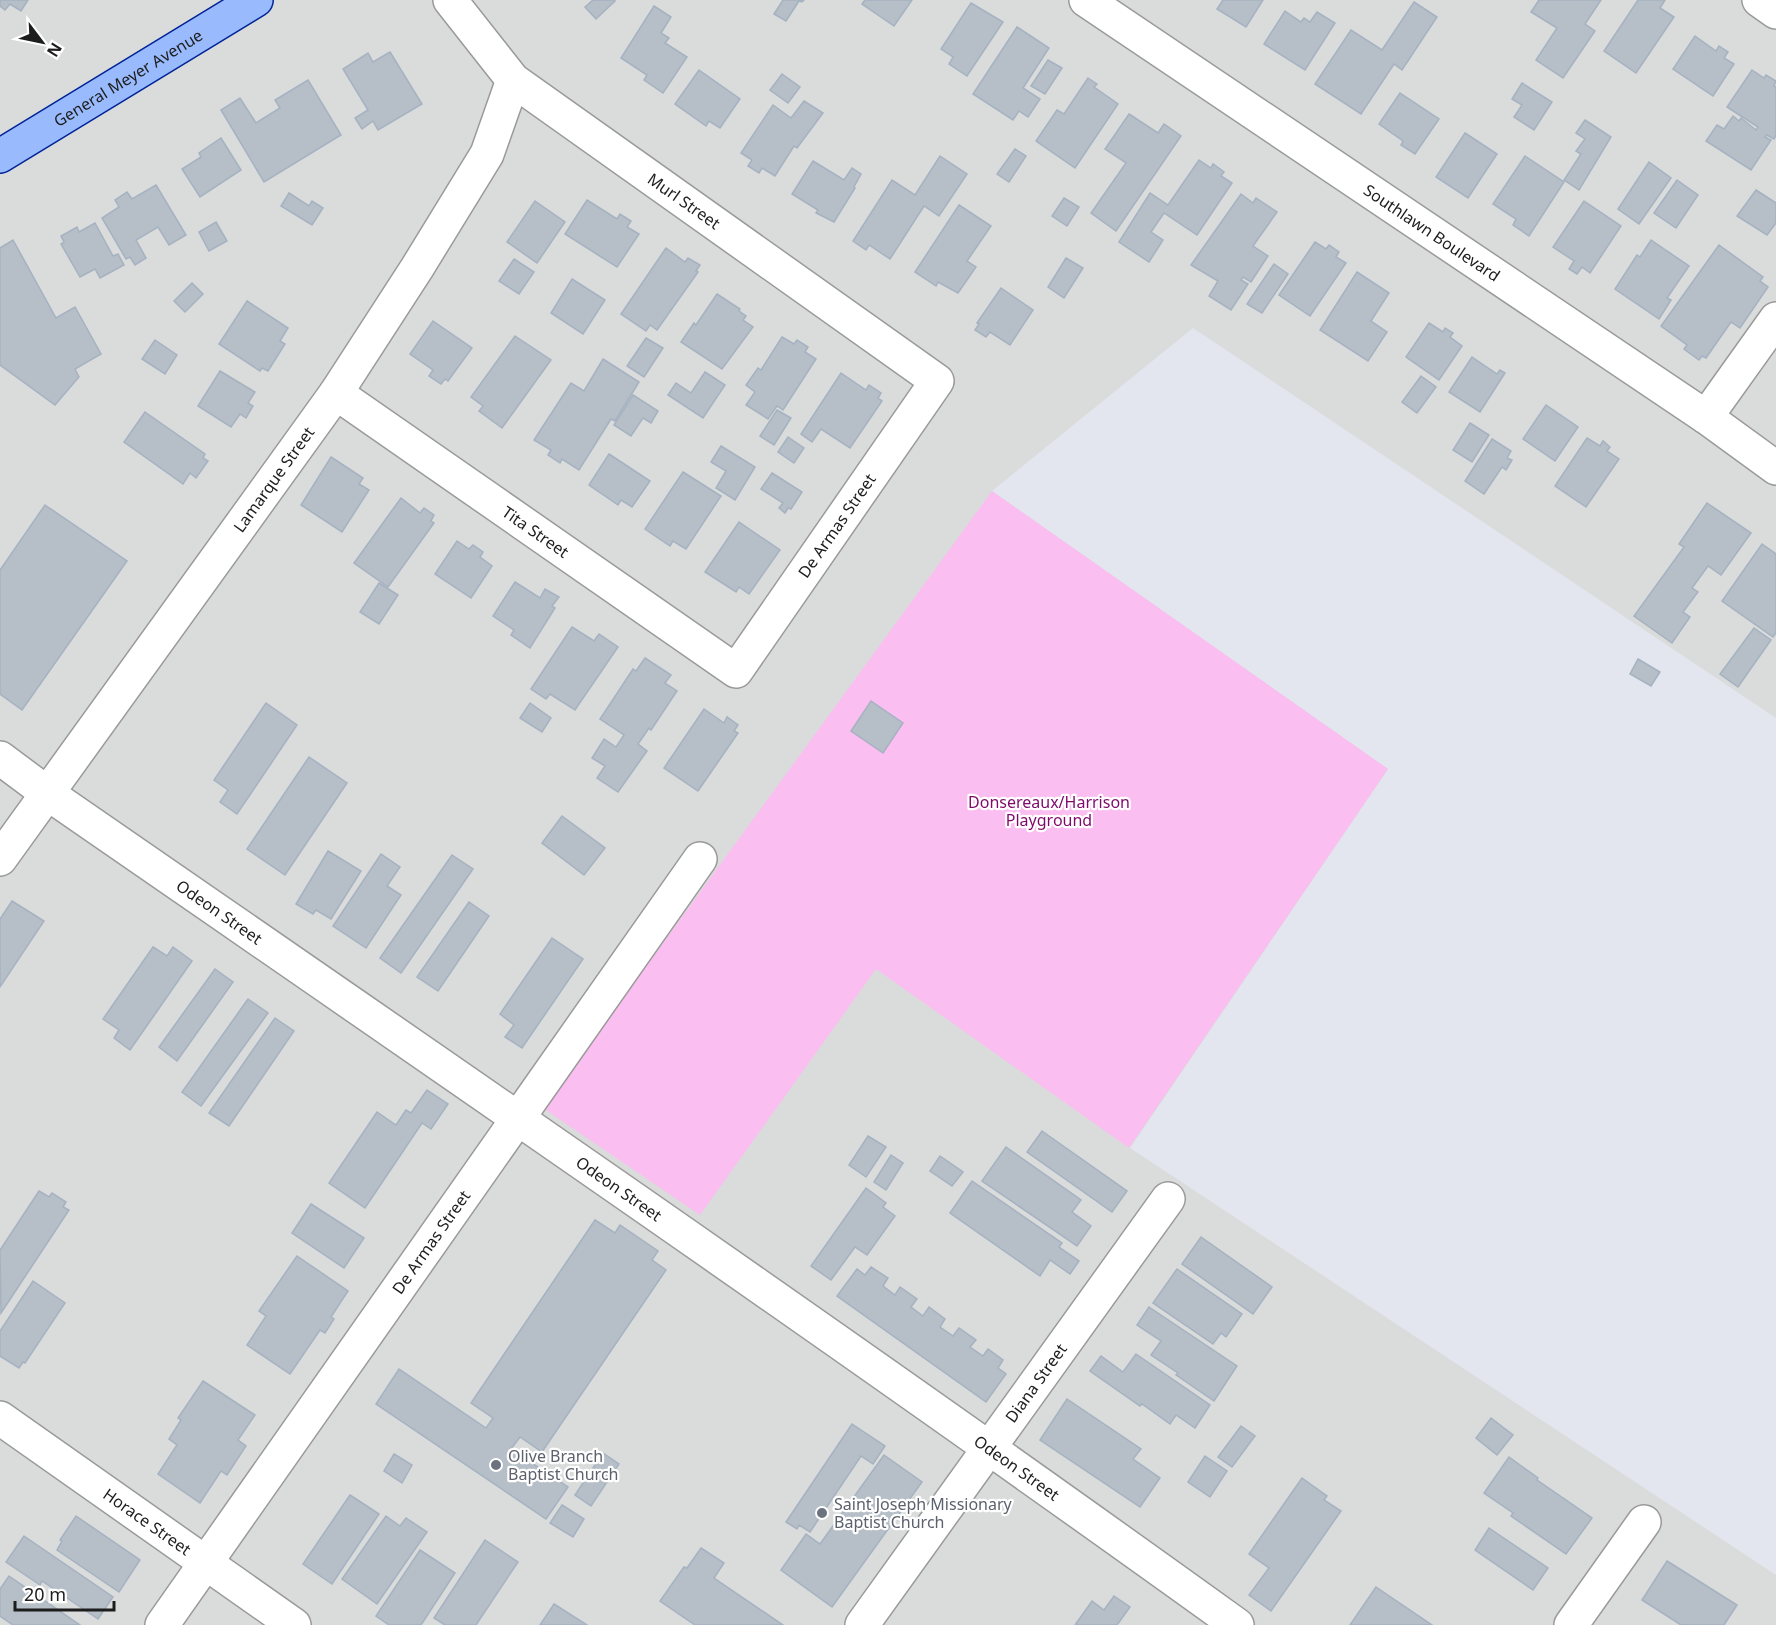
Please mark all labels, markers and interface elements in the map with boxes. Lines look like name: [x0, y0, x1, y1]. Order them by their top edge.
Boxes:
north arrow: [12, 12, 72, 72]
street label: General Meyer Avenue: [50, 24, 207, 132]
text: N: [42, 39, 67, 61]
street label: Murl Street: [643, 168, 725, 234]
street label: Southlawn Boulevard: [1360, 179, 1505, 286]
street label: Lamarque Street: [228, 422, 319, 537]
street label: De Armas Street: [793, 469, 881, 582]
street label: Tita Street: [498, 501, 573, 563]
park label: Donsereaux/Harrison Playground: [968, 791, 1130, 831]
street label: Odeon Street: [172, 875, 267, 950]
street label: Odeon Street: [572, 1151, 666, 1226]
street label: De Armas Street: [387, 1186, 475, 1298]
street label: Diana Street: [1000, 1339, 1072, 1427]
street label: Odeon Street: [970, 1430, 1064, 1506]
place label: Olive Branch Baptist Church: [508, 1445, 618, 1485]
marker: Olive Branch Baptist Church: [489, 1458, 503, 1472]
street label: Horace Street: [99, 1483, 196, 1560]
place label: Saint Joseph Missionary Baptist Church: [834, 1493, 1013, 1533]
marker: Saint Joseph Missionary Baptist Church: [815, 1506, 829, 1520]
scale bar: [15, 1574, 114, 1612]
text: 20 m: [24, 1582, 66, 1606]

